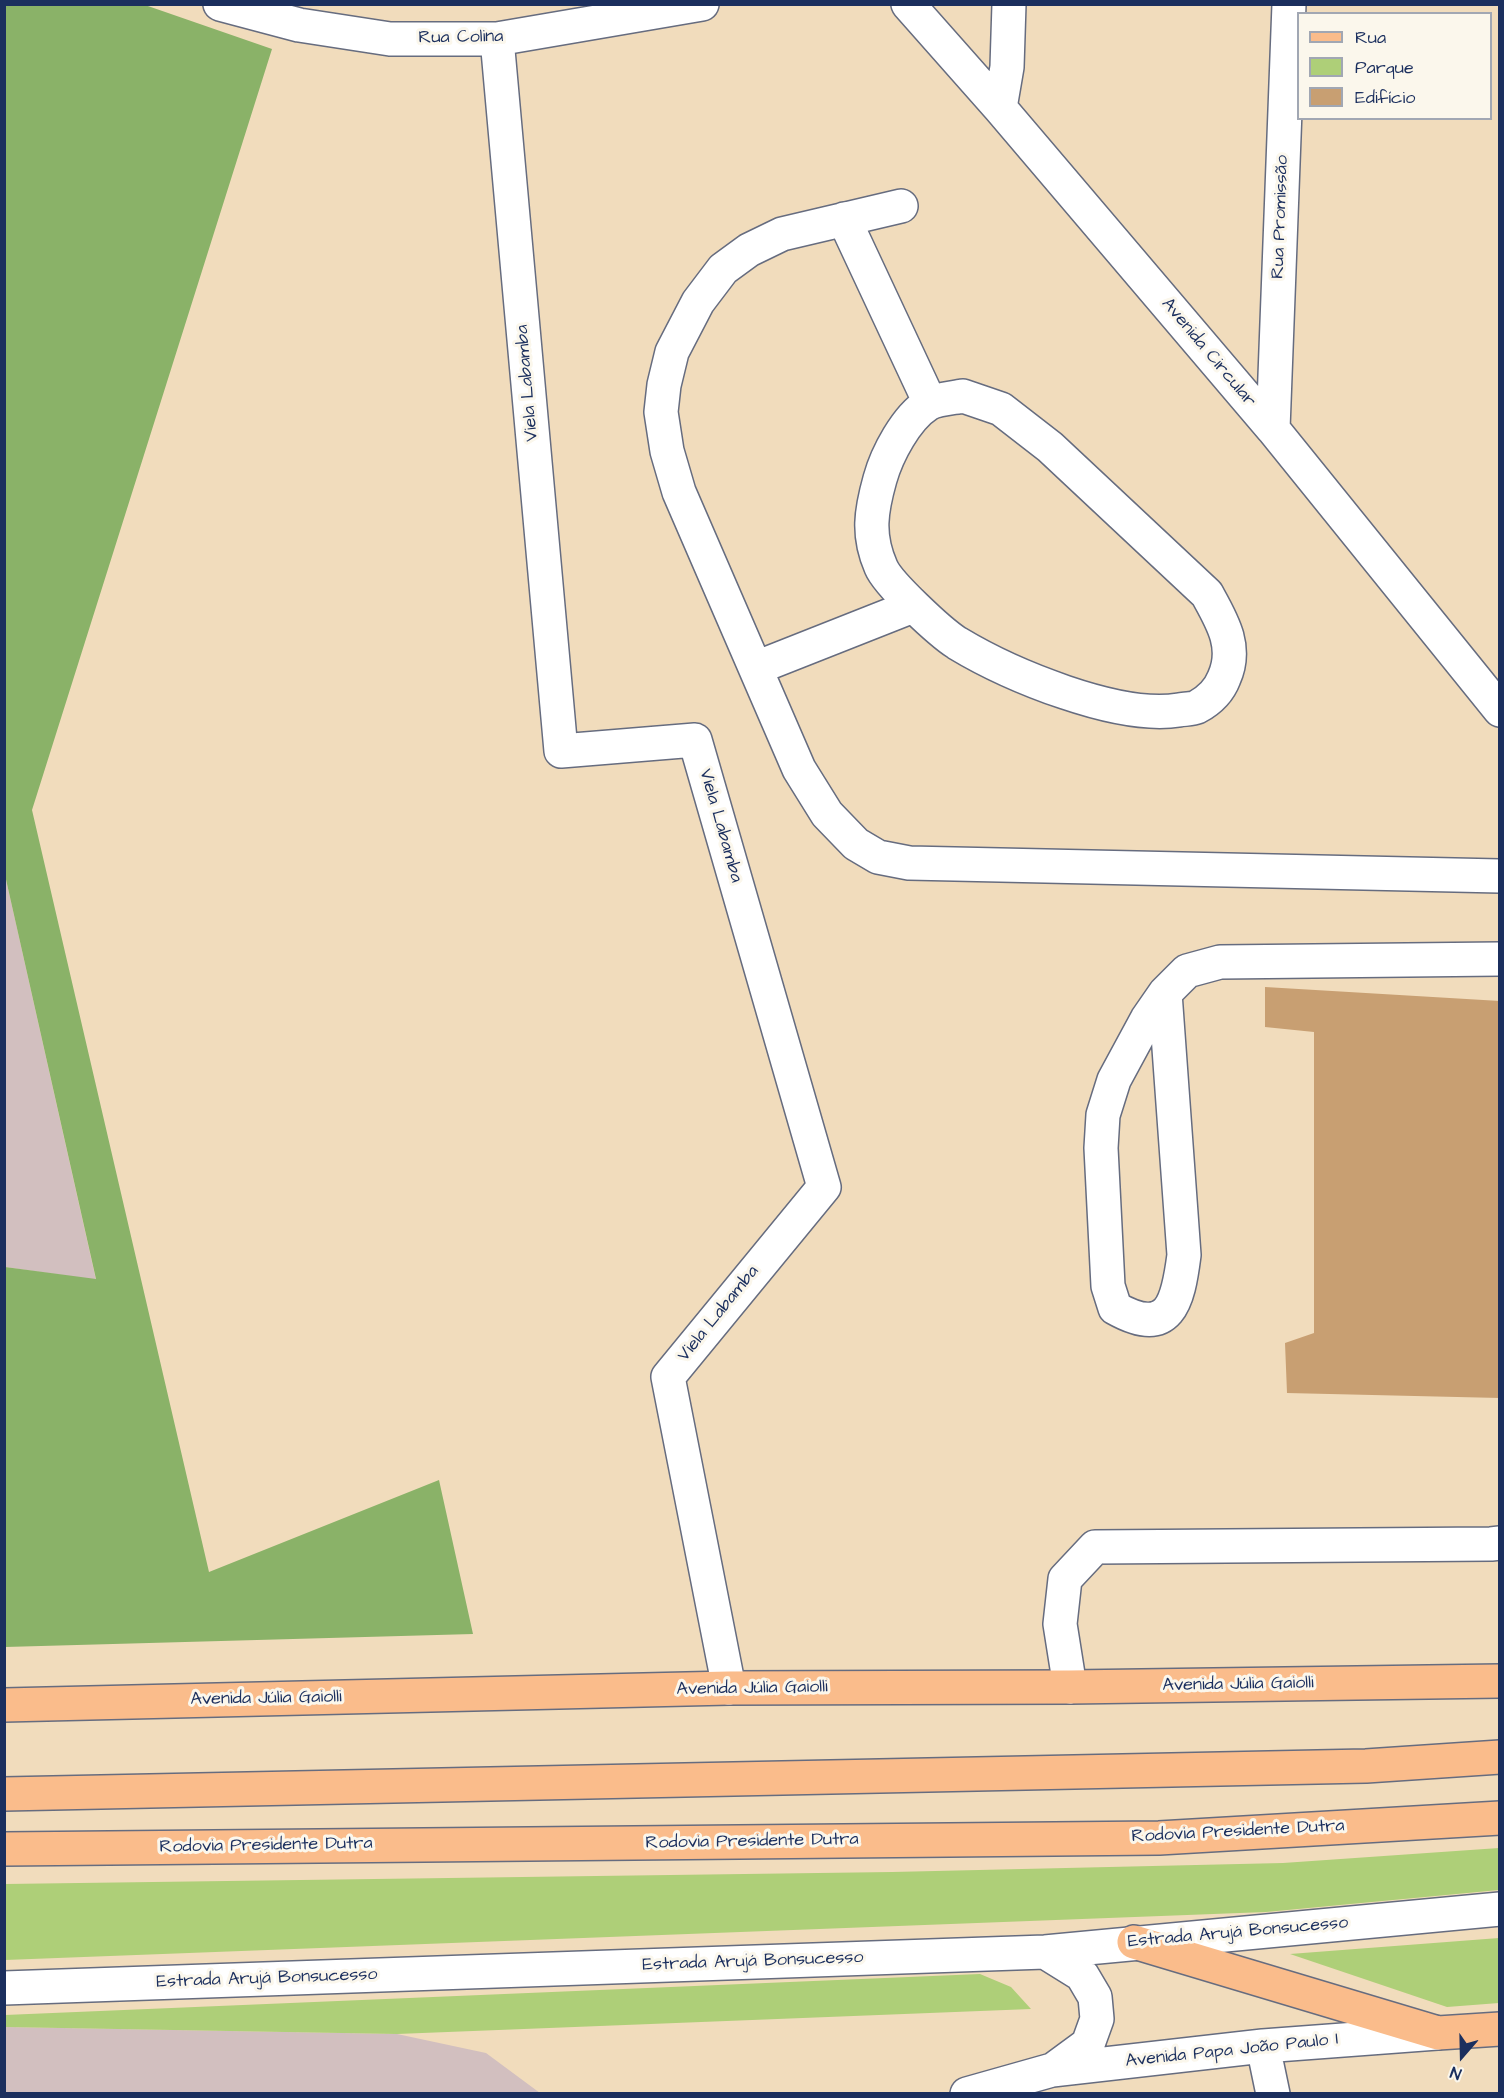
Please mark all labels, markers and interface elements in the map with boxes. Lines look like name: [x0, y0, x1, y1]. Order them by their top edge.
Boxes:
legend: [1297, 12, 1492, 120]
text: Rua: [1355, 25, 1386, 50]
street label: Rua Colina: [418, 26, 504, 50]
text: Parque: [1355, 55, 1414, 80]
text: Edifício: [1355, 85, 1415, 110]
street label: Rua Promissão: [1268, 155, 1294, 279]
street label: Avenida Circular: [1156, 294, 1260, 412]
street label: Viela Labamba: [512, 324, 544, 442]
street label: Viela Labamba: [693, 767, 747, 885]
street label: Viela Labamba: [674, 1262, 764, 1366]
street label: Avenida Júlia Gaiolli: [1162, 1673, 1314, 1697]
street label: Avenida Júlia Gaiolli: [676, 1677, 828, 1701]
street label: Avenida Júlia Gaiolli: [190, 1687, 342, 1711]
street label: Rodovia Presidente Dutra: [1131, 1816, 1345, 1848]
street label: Rodovia Presidente Dutra: [645, 1829, 859, 1855]
street label: Rodovia Presidente Dutra: [159, 1833, 373, 1859]
street label: Estrada Arujá Bonsucesso: [1127, 1913, 1349, 1953]
street label: Estrada Arujá Bonsucesso: [642, 1947, 864, 1977]
street label: Estrada Arujá Bonsucesso: [156, 1964, 378, 1994]
north arrow: [1432, 2026, 1492, 2086]
street label: Avenida Papa João Paulo I: [1125, 2029, 1339, 2073]
text: N: [1447, 2061, 1464, 2085]

